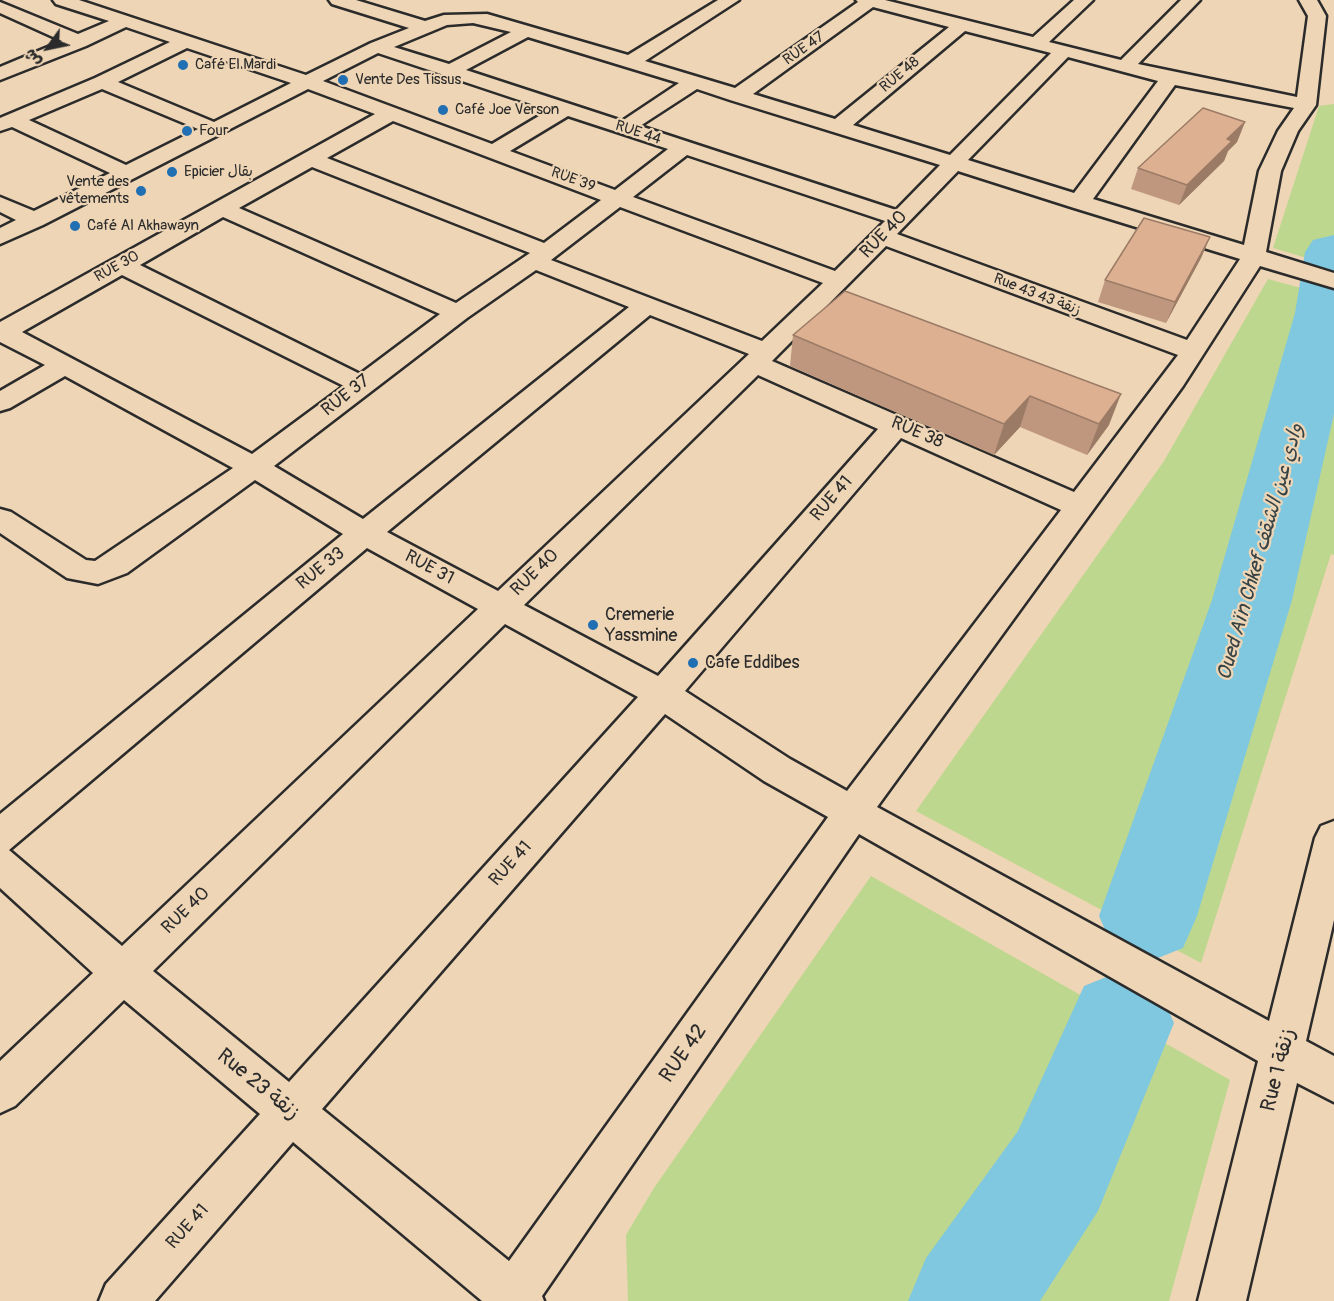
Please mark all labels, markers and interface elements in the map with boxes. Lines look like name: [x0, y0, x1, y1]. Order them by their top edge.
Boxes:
north arrow: [18, 18, 78, 78]
street label: RUE 47: [780, 28, 828, 70]
text: ش: [20, 45, 46, 71]
street label: RUE 48: [877, 53, 923, 97]
place label: Café El Mardi: [195, 56, 276, 74]
marker: Café El Mardi: [176, 58, 190, 72]
place label: Vente Des Tissus: [355, 71, 461, 89]
marker: Vente Des Tissus: [336, 73, 350, 87]
place label: Café Joe Verson: [455, 101, 559, 119]
marker: Café Joe Verson: [436, 103, 450, 117]
street label: RUE 44: [613, 117, 663, 149]
place label: Four: [199, 122, 228, 140]
marker: Four: [180, 124, 194, 138]
place label: Epicier بقال: [184, 163, 253, 181]
street label: RUE 39: [548, 164, 598, 196]
marker: Epicier بقال: [165, 165, 179, 179]
place label: Vente des vêtements: [59, 173, 129, 208]
marker: Vente des vêtements: [134, 184, 148, 198]
street label: RUE 40: [856, 207, 912, 263]
place label: Café Al Akhawayn: [87, 217, 199, 235]
marker: Café Al Akhawayn: [68, 219, 82, 233]
street label: RUE 30: [92, 247, 142, 287]
street label: Rue 43 زنقة 43: [991, 270, 1083, 320]
street label: RUE 37: [318, 371, 374, 421]
street label: RUE 38: [888, 412, 946, 454]
water label: Oued Aïn Chkef وادي عين الشقف: [1213, 421, 1309, 683]
street label: RUE 41: [806, 472, 858, 526]
street label: RUE 33: [293, 543, 349, 595]
street label: RUE 40: [507, 545, 563, 601]
street label: RUE 31: [401, 546, 457, 590]
place label: Cremerie Yassmine: [605, 604, 677, 646]
marker: Cremerie Yassmine: [586, 618, 600, 632]
place label: Cafe Eddibes: [705, 652, 799, 674]
marker: Cafe Eddibes: [686, 656, 700, 670]
street label: RUE 41: [485, 837, 537, 891]
street label: RUE 40: [158, 883, 214, 939]
street label: RUE 42: [655, 1020, 713, 1088]
street label: Rue 1 زنقة: [1257, 1026, 1301, 1114]
street label: Rue 23 زنقة: [211, 1044, 305, 1126]
street label: RUE 41: [162, 1200, 214, 1254]

